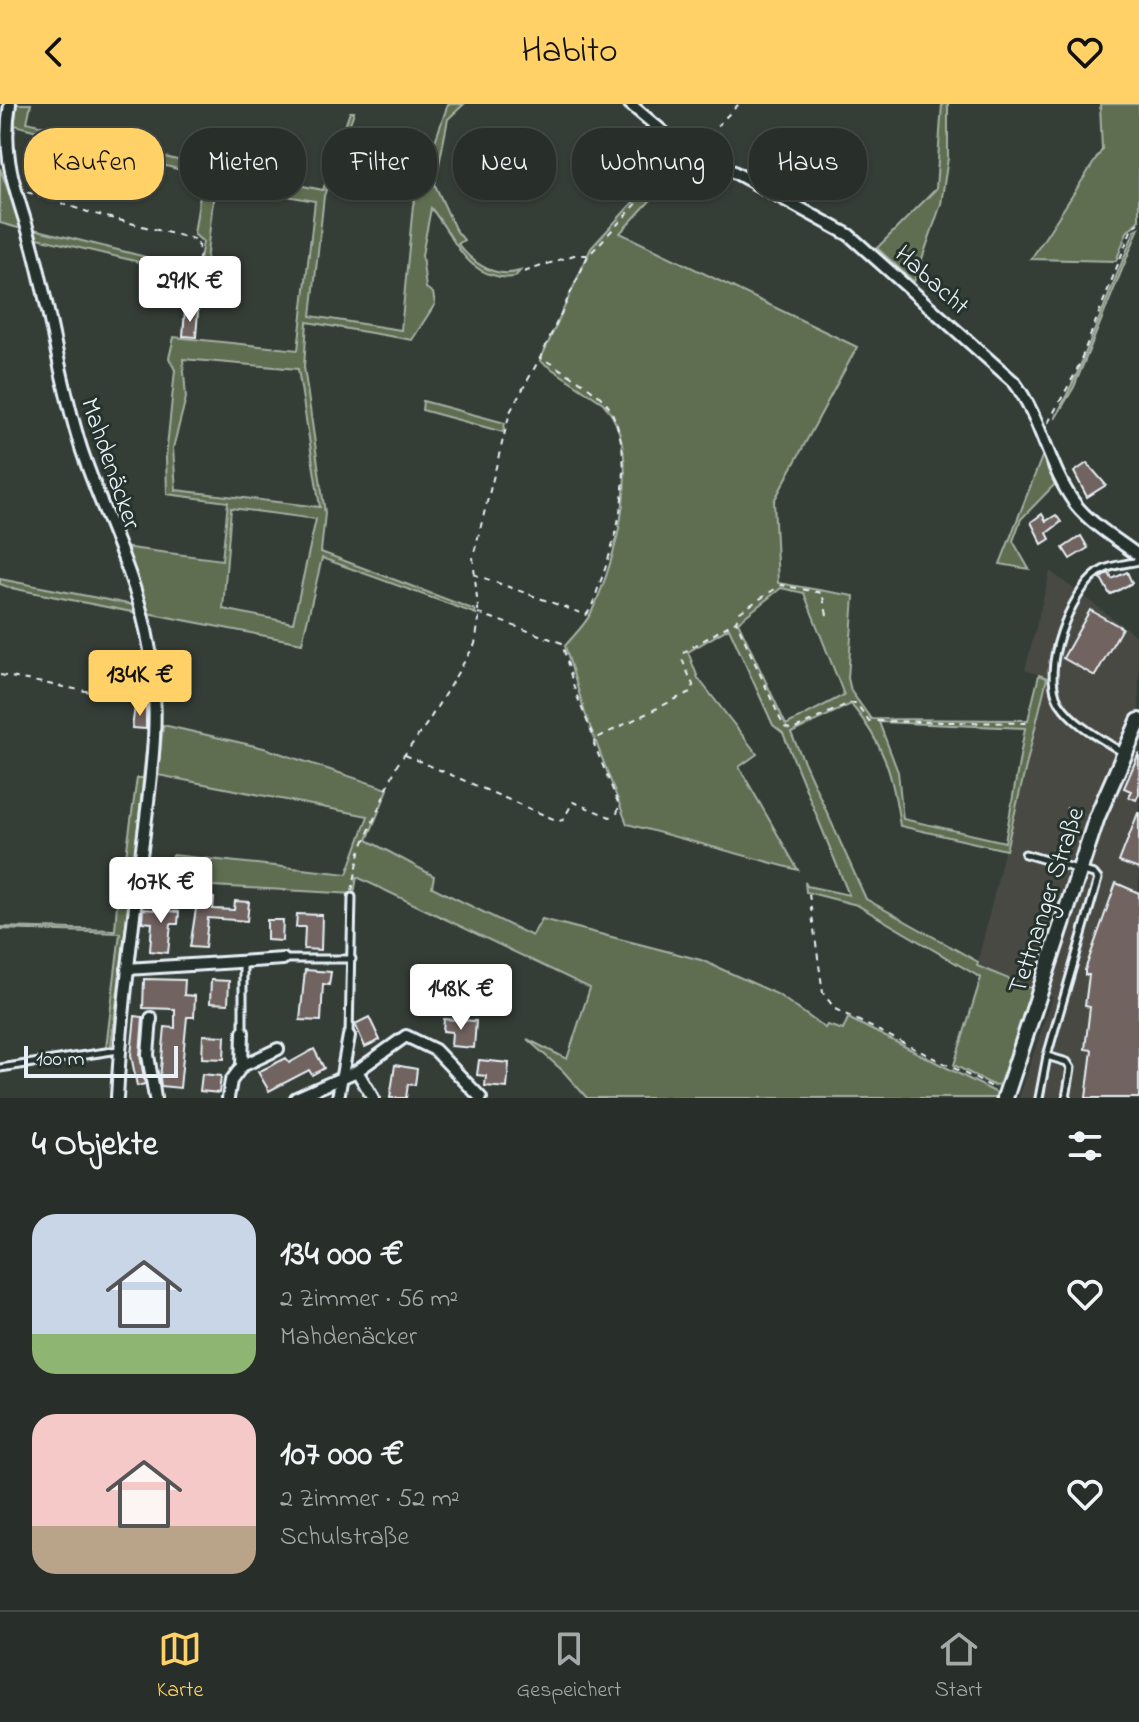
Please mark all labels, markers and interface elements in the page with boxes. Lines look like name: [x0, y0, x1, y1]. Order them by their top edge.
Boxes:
text: Habito: [521, 26, 618, 79]
icon: back: [32, 30, 76, 74]
icon: heart: [1063, 30, 1107, 74]
chip: Kaufen: [24, 128, 164, 200]
chip: Mieten: [180, 128, 306, 200]
chip: Filter: [322, 128, 437, 200]
chip: Neu: [453, 128, 556, 200]
chip: Wohnung: [572, 128, 733, 200]
chip: Haus: [749, 128, 867, 200]
street label: Habacht: [885, 237, 977, 325]
pin: 291K €: [125, 256, 255, 324]
text: 291K €: [157, 263, 223, 301]
street label: Mahdenäcker: [69, 393, 150, 536]
pin: 134K €: [75, 650, 205, 718]
text: 134K €: [107, 657, 173, 695]
street label: Tettnanger Straße: [1000, 802, 1096, 999]
pin: 107K €: [96, 857, 226, 925]
text: 107K €: [127, 864, 195, 902]
pin: 148K €: [396, 964, 526, 1032]
text: 148K €: [428, 971, 494, 1009]
scale bar: [24, 1042, 178, 1078]
text: 100 m: [36, 1044, 85, 1076]
text: 4 Objekte: [32, 1121, 158, 1171]
icon: filters: [1063, 1124, 1107, 1168]
text: 134 000 €: [280, 1231, 404, 1281]
icon: home: [96, 1246, 192, 1342]
icon: heart: [1063, 1272, 1107, 1316]
text: 2 Zimmer · 56 m²: [280, 1281, 458, 1319]
text: Mahdenäcker: [280, 1319, 417, 1357]
text: 107 000 €: [280, 1431, 404, 1481]
icon: home: [96, 1446, 192, 1542]
icon: heart: [1063, 1472, 1107, 1516]
text: 2 Zimmer · 52 m²: [280, 1481, 460, 1519]
text: Schulstraße: [280, 1519, 409, 1557]
tab: Karte: [157, 1627, 203, 1707]
tab: Gespeichert: [517, 1627, 621, 1707]
tab: Start: [935, 1627, 982, 1707]

